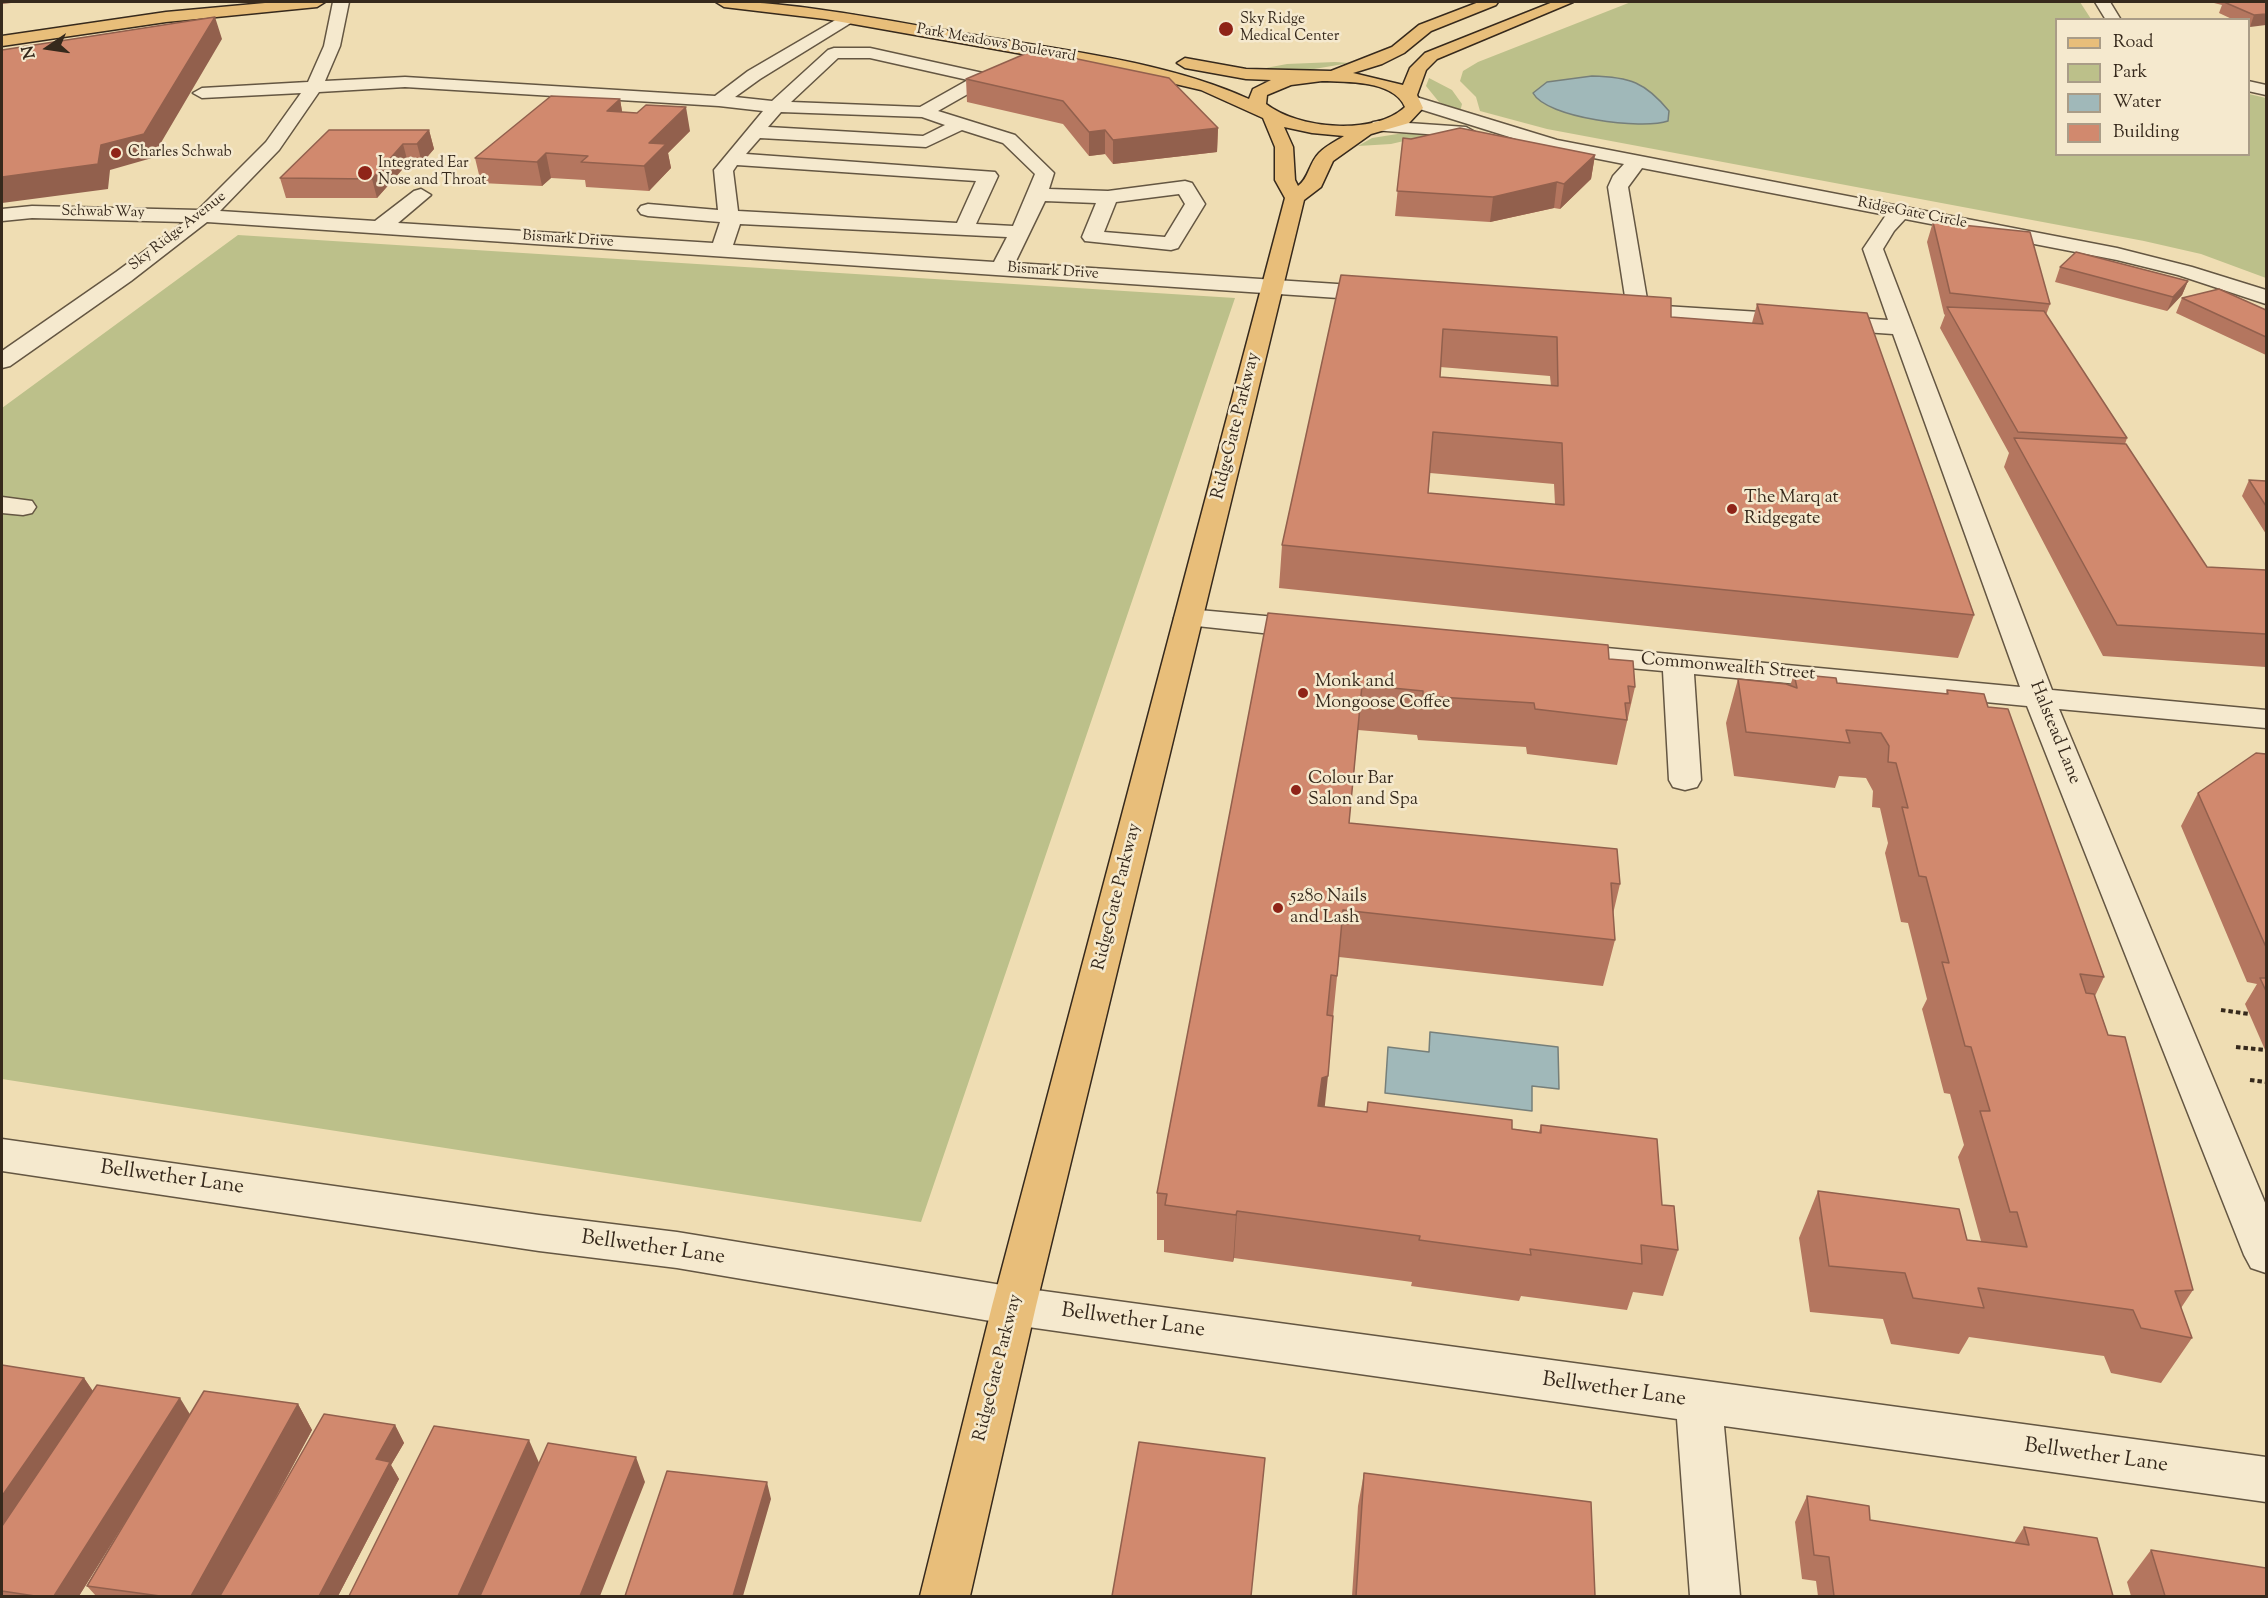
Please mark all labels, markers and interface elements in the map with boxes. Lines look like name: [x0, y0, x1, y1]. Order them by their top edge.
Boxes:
place label: Sky Ridge Medical Center: [1240, 11, 1339, 46]
north arrow: [18, 18, 78, 78]
legend: [2055, 18, 2250, 156]
marker: Sky Ridge Medical Center: [1217, 20, 1235, 38]
street label: Park Meadows Boulevard: [915, 21, 1077, 67]
text: Road: [2113, 30, 2153, 56]
text: N: [17, 43, 43, 61]
text: Park: [2113, 60, 2147, 86]
text: Water: [2113, 90, 2161, 116]
text: Building: [2113, 120, 2179, 146]
place label: Charles Schwab: [128, 144, 232, 162]
marker: Charles Schwab: [109, 146, 123, 160]
place label: Integrated Ear Nose and Throat: [378, 155, 486, 190]
marker: Integrated Ear Nose and Throat: [356, 164, 374, 182]
street label: Sky Ridge Avenue: [126, 188, 230, 276]
street label: RidgeGate Circle: [1856, 195, 1968, 233]
street label: Schwab Way: [61, 203, 145, 223]
street label: Bismark Drive: [522, 228, 614, 252]
street label: Bismark Drive: [1007, 260, 1099, 284]
street label: RidgeGate Parkway: [1208, 350, 1266, 502]
place label: The Marq at Ridgegate: [1744, 488, 1839, 530]
marker: The Marq at Ridgegate: [1725, 502, 1739, 516]
street label: Commonwealth Street: [1640, 650, 1816, 686]
place label: Monk and Mongoose Coffee: [1315, 672, 1450, 714]
street label: Halstead Lane: [2024, 678, 2084, 788]
marker: Monk and Mongoose Coffee: [1296, 686, 1310, 700]
place label: Colour Bar Salon and Spa: [1308, 769, 1418, 812]
marker: Colour Bar Salon and Spa: [1289, 783, 1303, 797]
street label: RidgeGate Parkway: [1089, 821, 1147, 973]
place label: 5280 Nails and Lash: [1290, 887, 1367, 930]
marker: 5280 Nails and Lash: [1271, 901, 1285, 915]
street label: Bellwether Lane: [98, 1156, 246, 1202]
street label: Bellwether Lane: [579, 1226, 727, 1272]
street label: RidgeGate Parkway: [970, 1292, 1028, 1444]
street label: Bellwether Lane: [1059, 1299, 1207, 1345]
street label: Bellwether Lane: [1540, 1368, 1688, 1414]
street label: Bellwether Lane: [2022, 1434, 2170, 1480]

